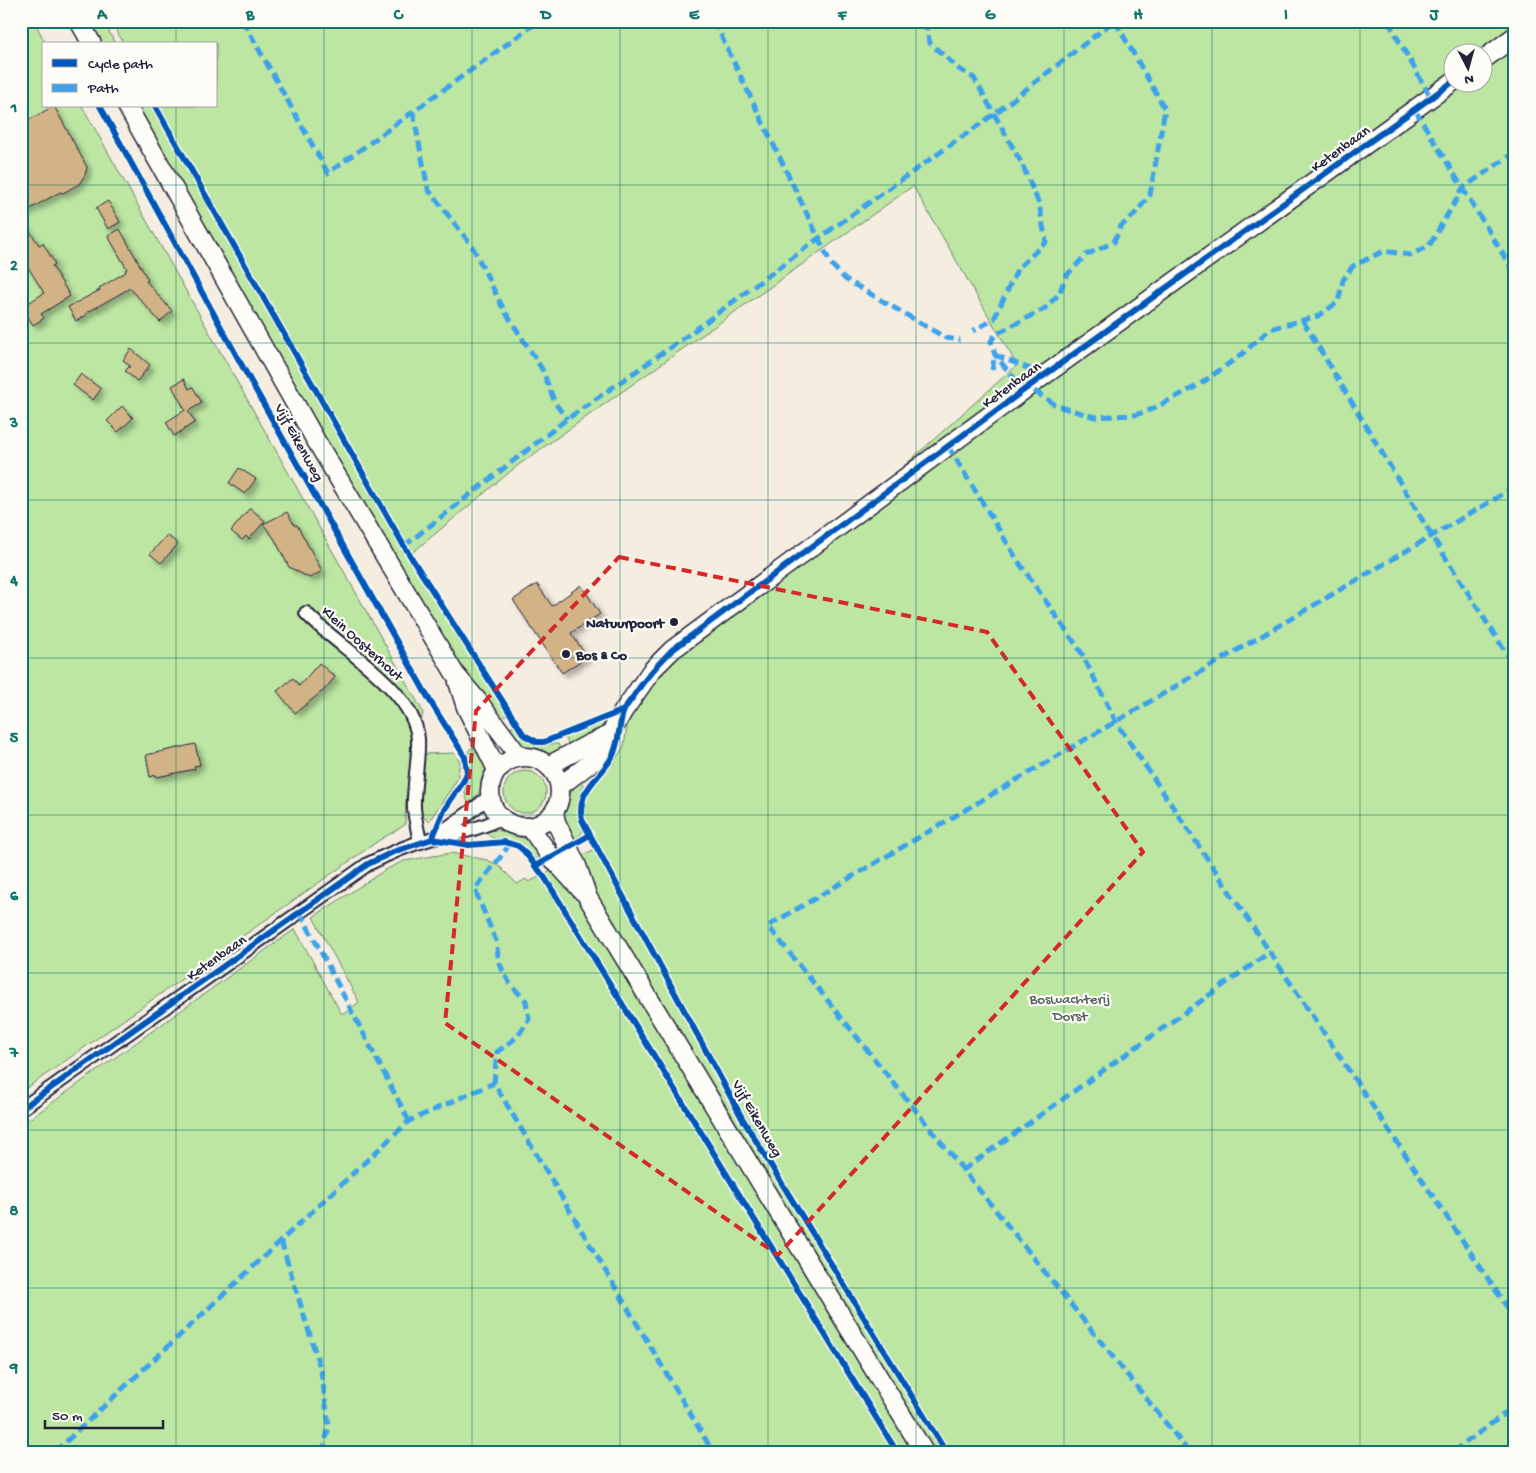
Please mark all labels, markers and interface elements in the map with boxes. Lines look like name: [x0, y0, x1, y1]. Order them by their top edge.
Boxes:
text: A: [96, 7, 108, 26]
text: B: [245, 7, 255, 26]
text: C: [393, 7, 404, 26]
text: D: [539, 7, 552, 26]
text: E: [689, 7, 700, 26]
text: F: [837, 7, 848, 26]
text: G: [985, 7, 996, 26]
text: H: [1133, 7, 1143, 26]
text: I: [1284, 7, 1288, 26]
text: J: [1429, 7, 1440, 26]
legend: [42, 42, 218, 108]
north arrow: [1444, 42, 1494, 92]
text: Cycle path: [88, 56, 153, 74]
text: N: [1464, 70, 1475, 87]
text: Path: [87, 80, 119, 98]
text: 1: [10, 100, 17, 119]
street label: Ketenbaan: [1308, 122, 1374, 177]
text: 2: [10, 258, 18, 277]
street label: Ketenbaan: [979, 358, 1045, 413]
street label: Vijf Eikenweg: [269, 400, 327, 485]
text: 3: [9, 415, 18, 434]
text: 4: [9, 573, 18, 592]
street label: Klein Oosterhout: [317, 603, 408, 687]
place label: Natuurpoort: [586, 615, 666, 633]
marker: Natuurpoort: [668, 616, 680, 628]
place label: Bos & Co: [575, 647, 627, 665]
marker: Bos & Co: [560, 648, 572, 660]
text: 5: [10, 730, 19, 749]
text: 6: [10, 888, 19, 907]
street label: Ketenbaan: [184, 932, 250, 986]
park label: Boswachterij Dorst: [1029, 991, 1110, 1026]
text: 7: [9, 1045, 19, 1064]
street label: Vijf Eikenweg: [726, 1076, 786, 1161]
text: 8: [10, 1203, 19, 1222]
text: 9: [9, 1360, 18, 1379]
scale bar: [45, 1398, 162, 1430]
text: 50 m: [52, 1408, 83, 1426]

